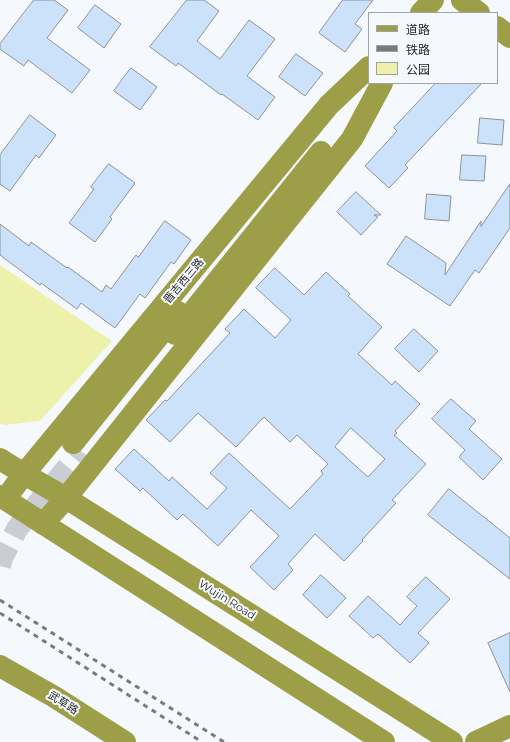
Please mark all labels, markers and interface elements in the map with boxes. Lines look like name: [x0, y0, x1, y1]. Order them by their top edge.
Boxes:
legend: [368, 12, 498, 84]
text: 道路: [406, 22, 430, 37]
text: 铁路: [406, 42, 430, 57]
text: 公园: [406, 62, 430, 77]
street label: 晋吉西三路: [161, 256, 207, 306]
street label: Wujin Road: [196, 577, 258, 623]
street label: 武草路: [46, 689, 80, 717]

